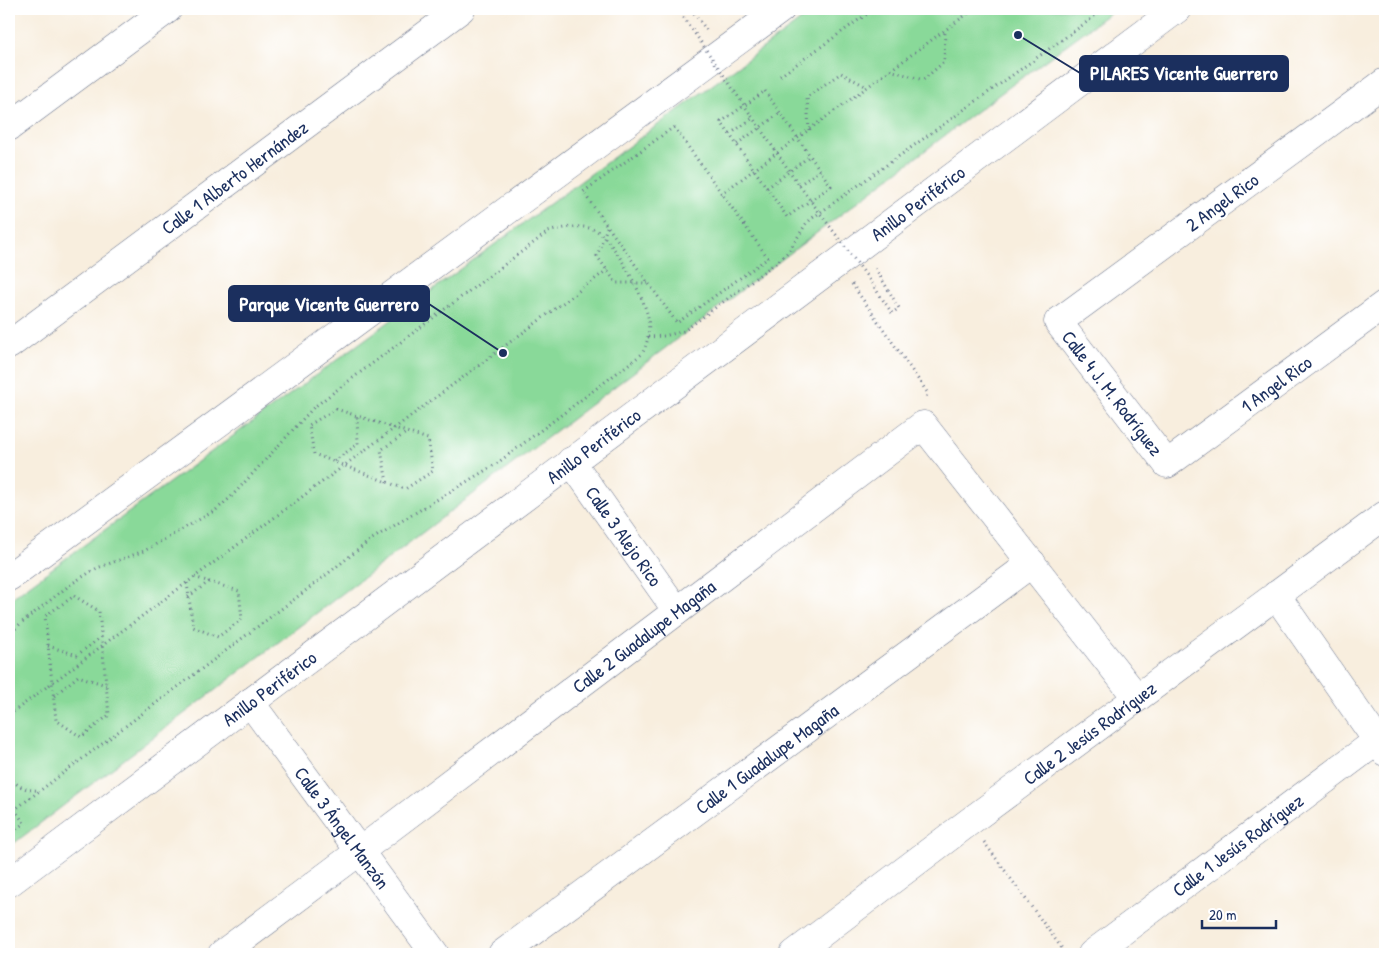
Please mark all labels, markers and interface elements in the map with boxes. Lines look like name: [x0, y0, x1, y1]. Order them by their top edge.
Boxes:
callout: PILARES Vicente Guerrero: [1080, 56, 1288, 91]
text: PILARES Vicente Guerrero: [1090, 59, 1278, 86]
street label: Calle 1 Alberto Hernández: [156, 114, 313, 240]
street label: Anillo Periférico: [865, 159, 971, 247]
street label: 2 Angel Rico: [1180, 166, 1264, 237]
callout: Parque Vicente Guerrero: [229, 286, 429, 321]
text: Parque Vicente Guerrero: [239, 290, 419, 318]
street label: Calle 4 J. M. Rodríguez: [1056, 325, 1169, 461]
street label: 1 Angel Rico: [1235, 349, 1317, 419]
street label: Anillo Periférico: [541, 402, 646, 490]
street label: Calle 3 Alejo Rico: [580, 481, 669, 592]
street label: Calle 2 Guadalupe Magaña: [567, 573, 721, 699]
street label: Anillo Periférico: [217, 644, 322, 732]
street label: Calle 2 Jesús Rodríguez: [1018, 675, 1161, 791]
street label: Calle 1 Guadalupe Magaña: [690, 697, 844, 820]
street label: Calle 3 Ángel Manzón: [289, 761, 396, 894]
street label: Calle 1 Jesús Rodríguez: [1167, 787, 1309, 903]
scale bar: [1202, 898, 1275, 930]
text: 20 m: [1209, 904, 1236, 925]

